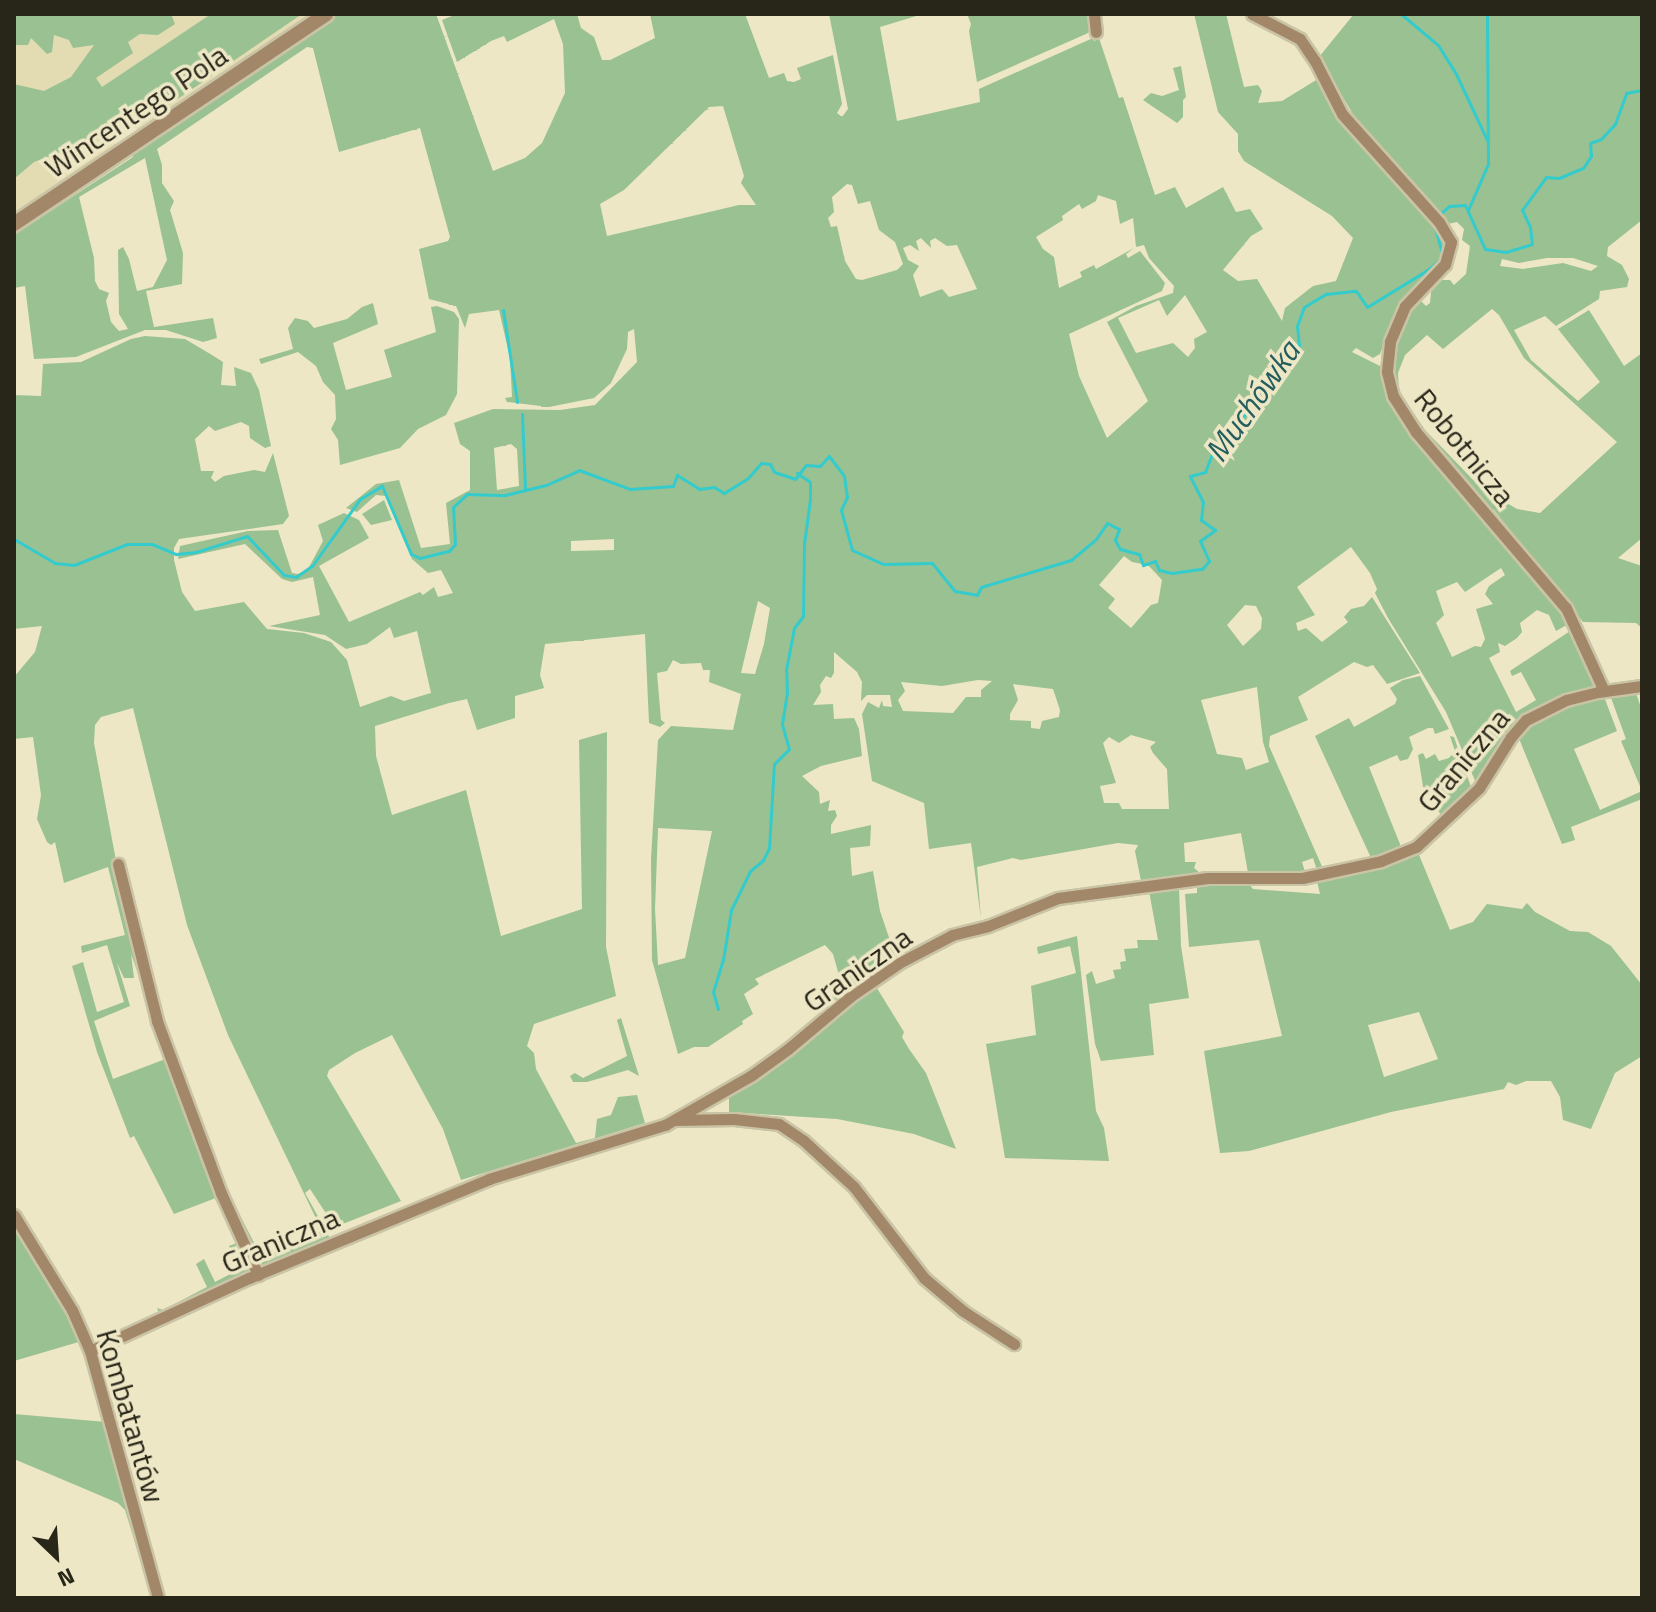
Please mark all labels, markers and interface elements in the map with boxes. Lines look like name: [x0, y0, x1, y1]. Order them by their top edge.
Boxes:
street label: Wincentego Pola: [38, 37, 234, 185]
water label: Muchówka: [1197, 333, 1307, 469]
street label: Robotnicza: [1407, 381, 1523, 513]
street label: Graniczna: [1409, 701, 1517, 819]
street label: Graniczna: [796, 919, 918, 1019]
street label: Graniczna: [216, 1199, 344, 1281]
street label: Kombatantów: [89, 1325, 173, 1507]
north arrow: [16, 1516, 96, 1596]
text: N: [52, 1559, 80, 1596]

